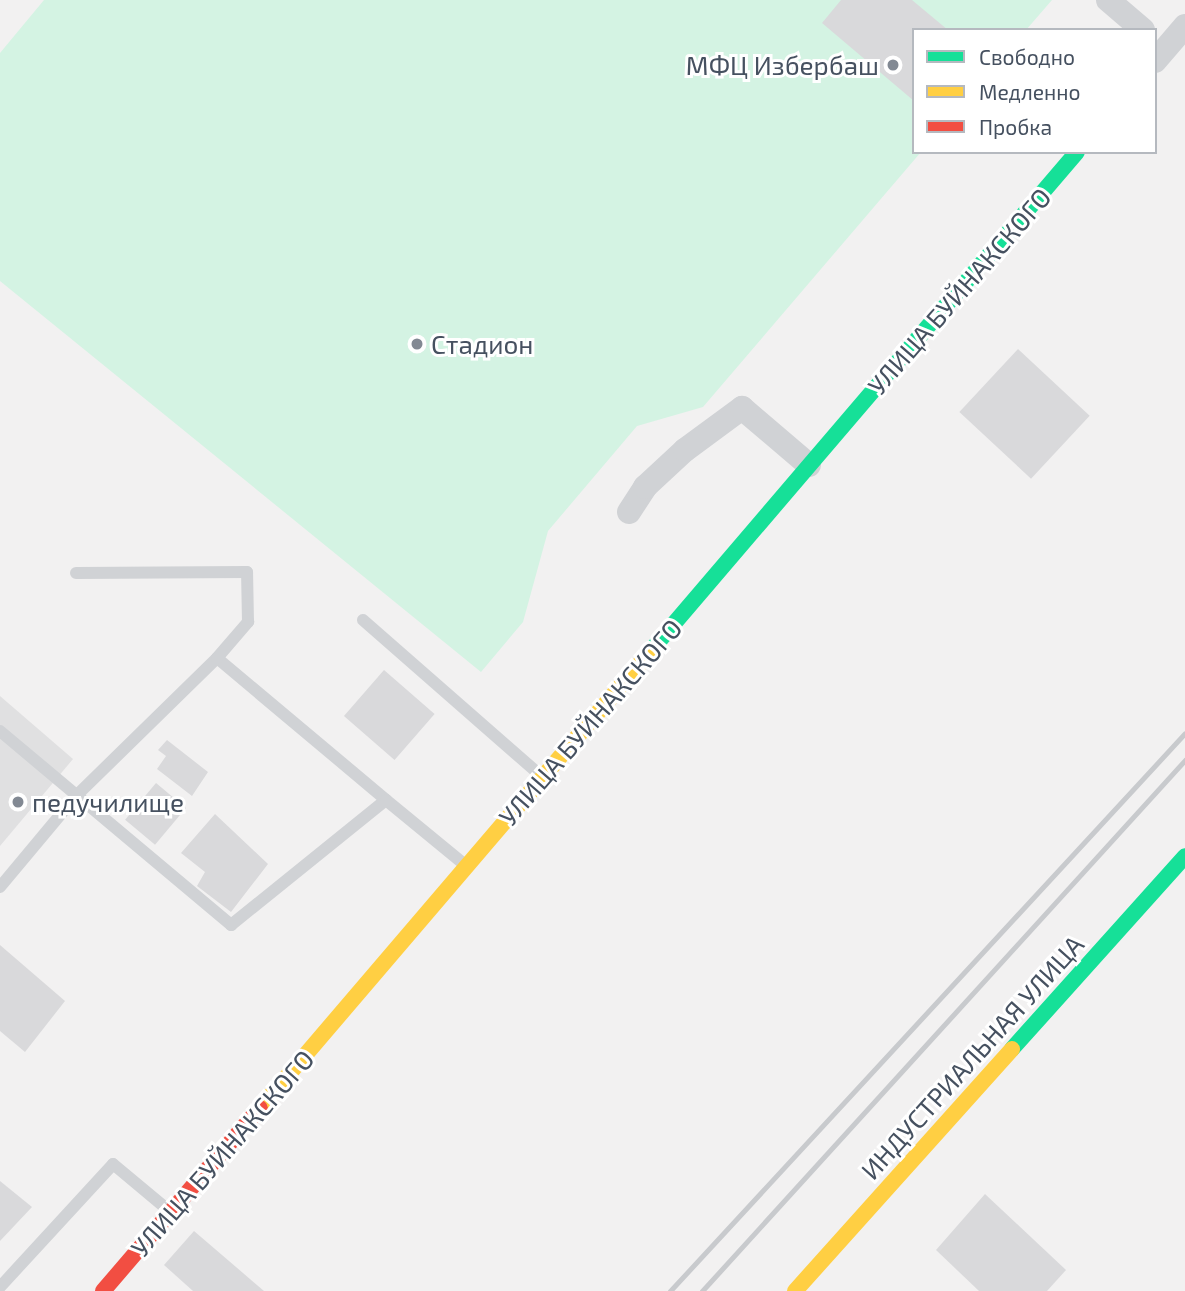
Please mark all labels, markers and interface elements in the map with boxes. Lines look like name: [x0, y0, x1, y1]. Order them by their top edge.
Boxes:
legend: [912, 28, 1157, 154]
text: Свободно: [979, 44, 1075, 69]
place label: МФЦ Избербаш: [686, 49, 879, 81]
marker: МФЦ Избербаш: [885, 57, 901, 73]
text: Медленно: [979, 79, 1081, 104]
text: Пробка: [979, 114, 1052, 139]
street label: УЛИЦА БУЙНАКСКОГО: [861, 181, 1057, 401]
place label: Стадион: [431, 328, 533, 360]
marker: Стадион: [409, 336, 425, 352]
street label: УЛИЦА БУЙНАКСКОГО: [492, 612, 688, 832]
place label: педучилище: [32, 786, 184, 818]
marker: педучилище: [10, 794, 26, 810]
street label: ИНДУСТРИАЛЬНАЯ УЛИЦА: [854, 929, 1090, 1185]
street label: УЛИЦА БУЙНАКСКОГО: [124, 1043, 320, 1263]

